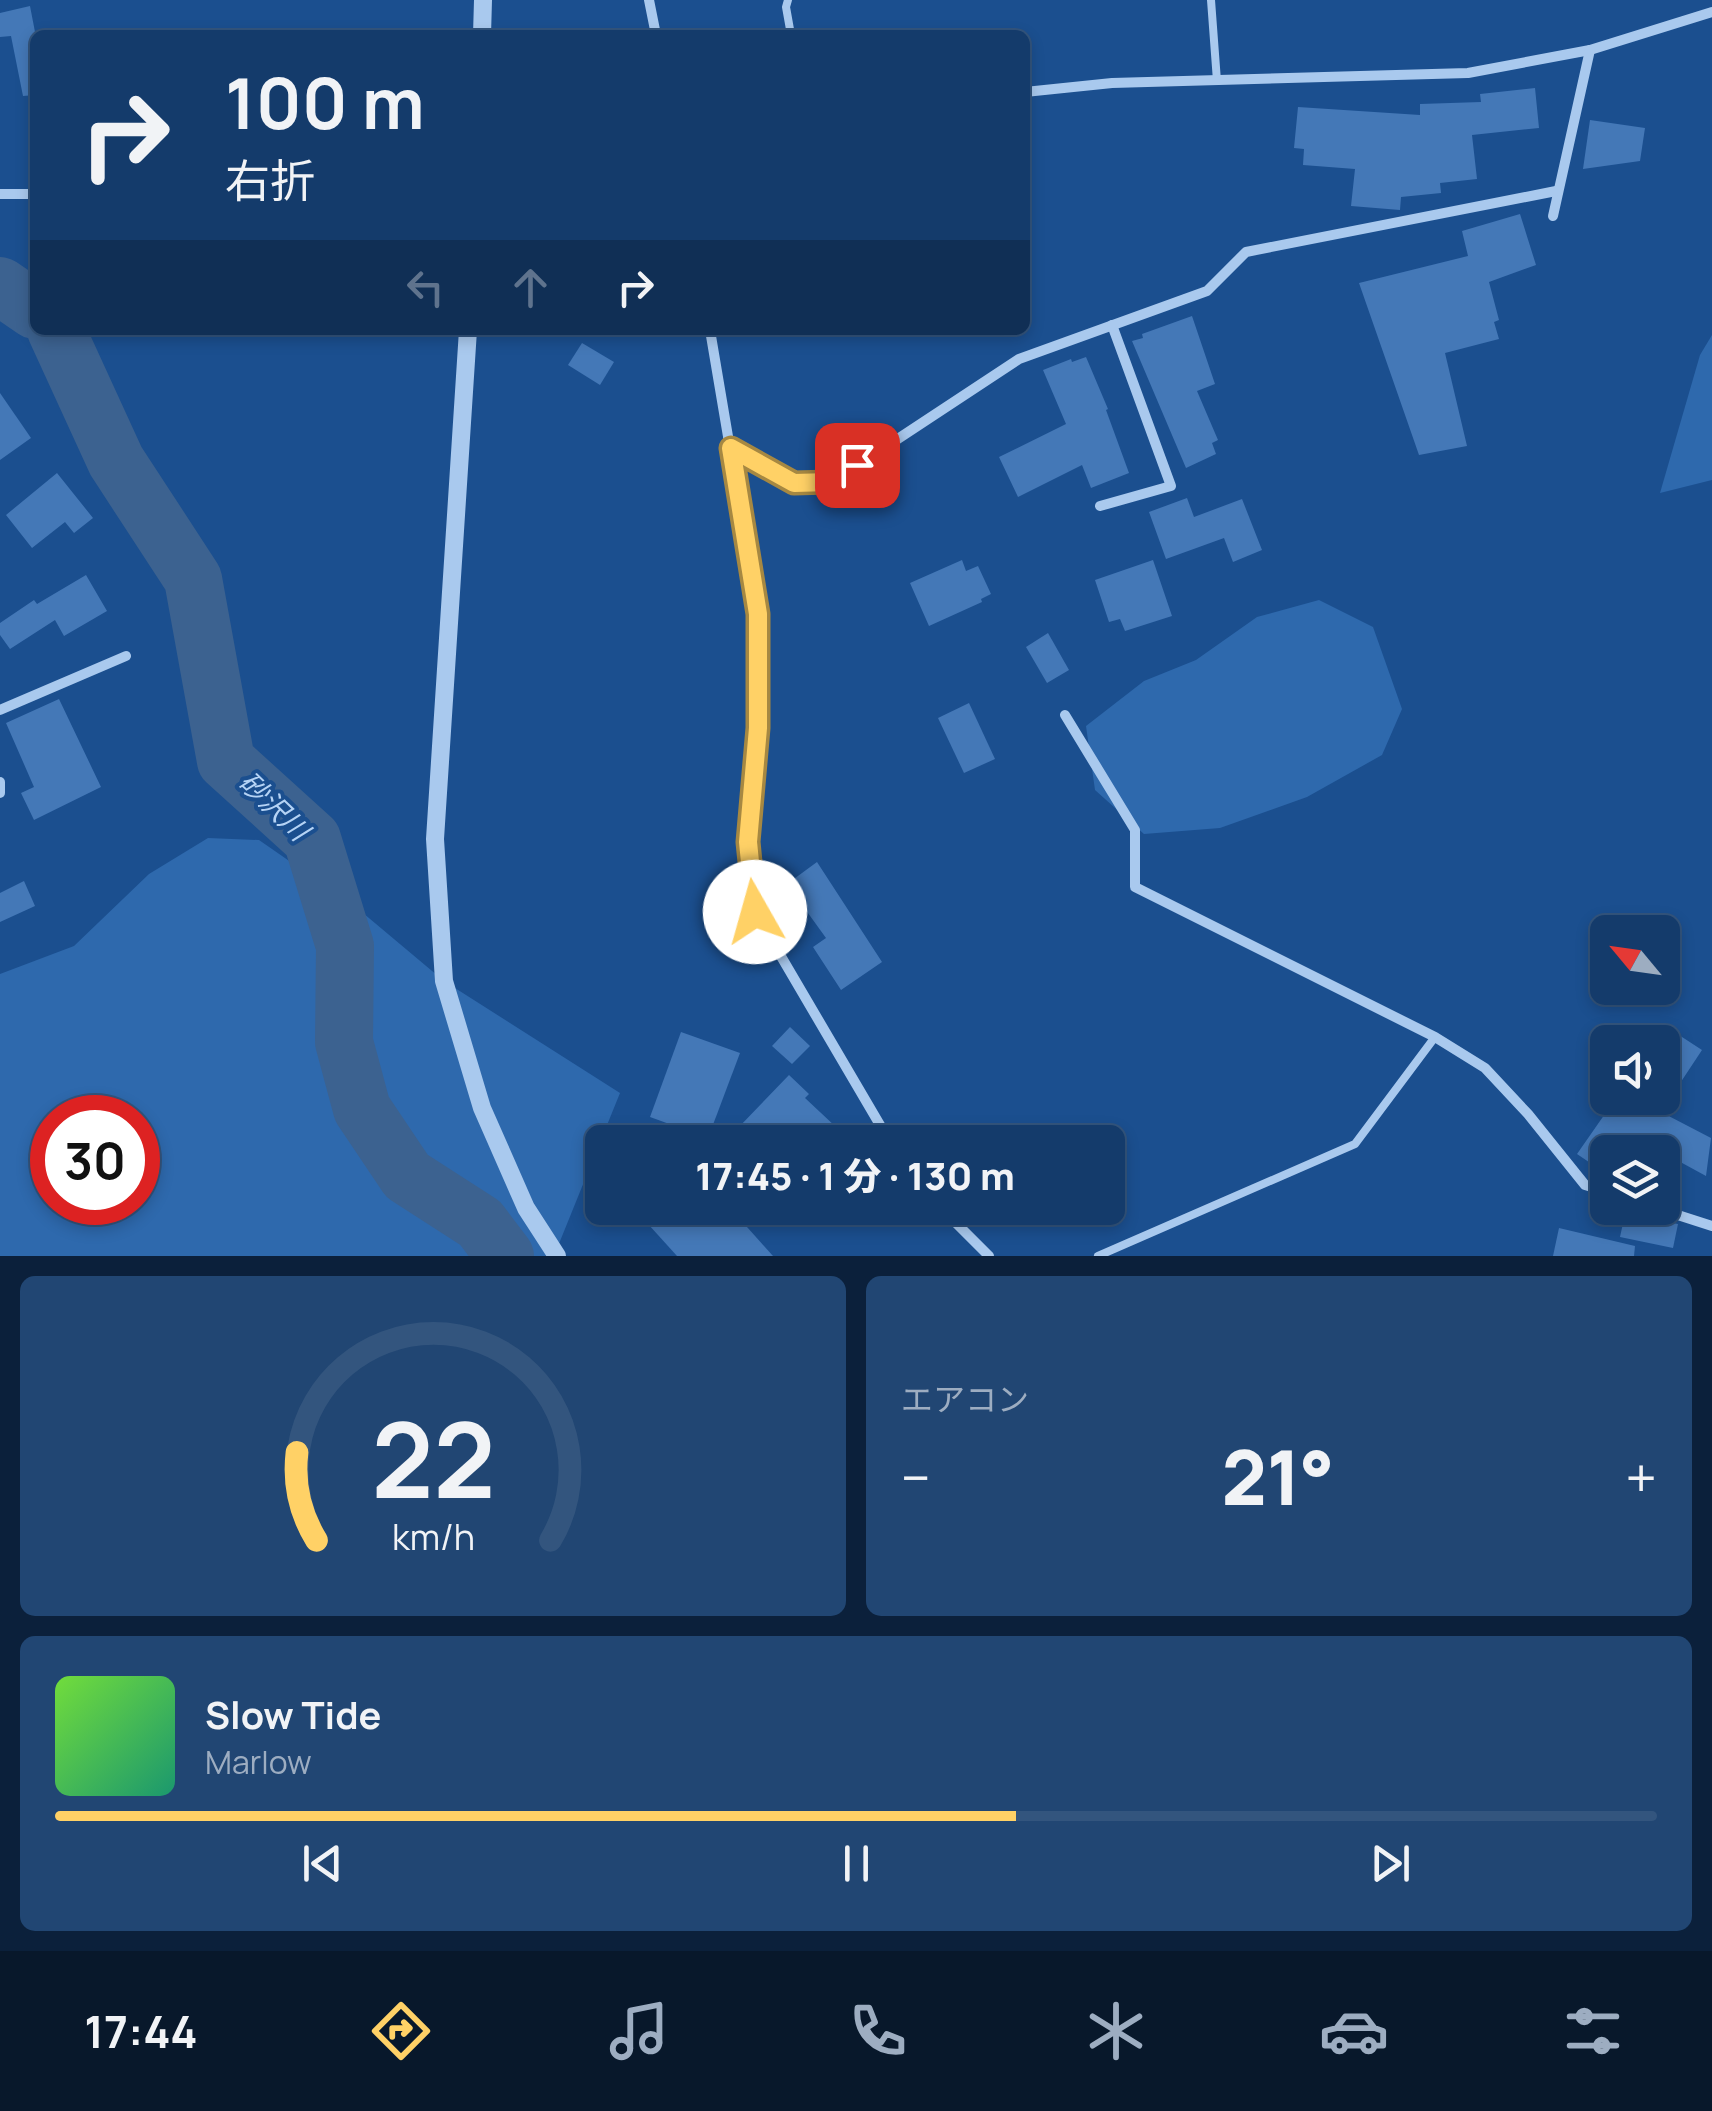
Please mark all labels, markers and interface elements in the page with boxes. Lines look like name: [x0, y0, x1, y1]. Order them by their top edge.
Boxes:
text: 100 m: [225, 54, 425, 150]
icon: right: [60, 70, 190, 200]
text: 右折: [225, 149, 315, 211]
icon: left: [398, 260, 453, 315]
icon: ahead: [503, 260, 558, 315]
icon: right: [608, 260, 663, 315]
pin: [815, 423, 900, 508]
icon: arrive: [830, 438, 885, 493]
water label: 砂沢川: [231, 762, 320, 850]
position arrow: [703, 860, 807, 964]
north arrow: [1590, 915, 1680, 1005]
map controls: [1590, 915, 1680, 1225]
button: sound: [1590, 1025, 1680, 1115]
speed limit sign: 30: [30, 1095, 160, 1225]
button: layers: [1590, 1135, 1680, 1225]
text: 17:45 · 1 分 · 130 m: [695, 1149, 1015, 1201]
text: エアコン: [901, 1377, 1029, 1421]
text: 22: [371, 1387, 495, 1529]
text: 21°: [1221, 1425, 1335, 1528]
text: −: [901, 1439, 931, 1515]
text: +: [1625, 1439, 1657, 1515]
text: km/h: [391, 1512, 475, 1561]
text: Slow Tide: [205, 1688, 382, 1740]
text: Marlow: [205, 1740, 312, 1784]
icon: previous: [295, 1836, 350, 1891]
icon: pause: [829, 1836, 884, 1891]
icon: next: [1363, 1836, 1418, 1891]
icon: directions: [366, 1996, 436, 2066]
icon: music: [604, 1996, 674, 2066]
icon: phone: [843, 1996, 913, 2066]
icon: climate: [1081, 1996, 1151, 2066]
icon: car: [1319, 1996, 1389, 2066]
icon: filters: [1558, 1996, 1628, 2066]
text: 17:44: [84, 2000, 198, 2062]

